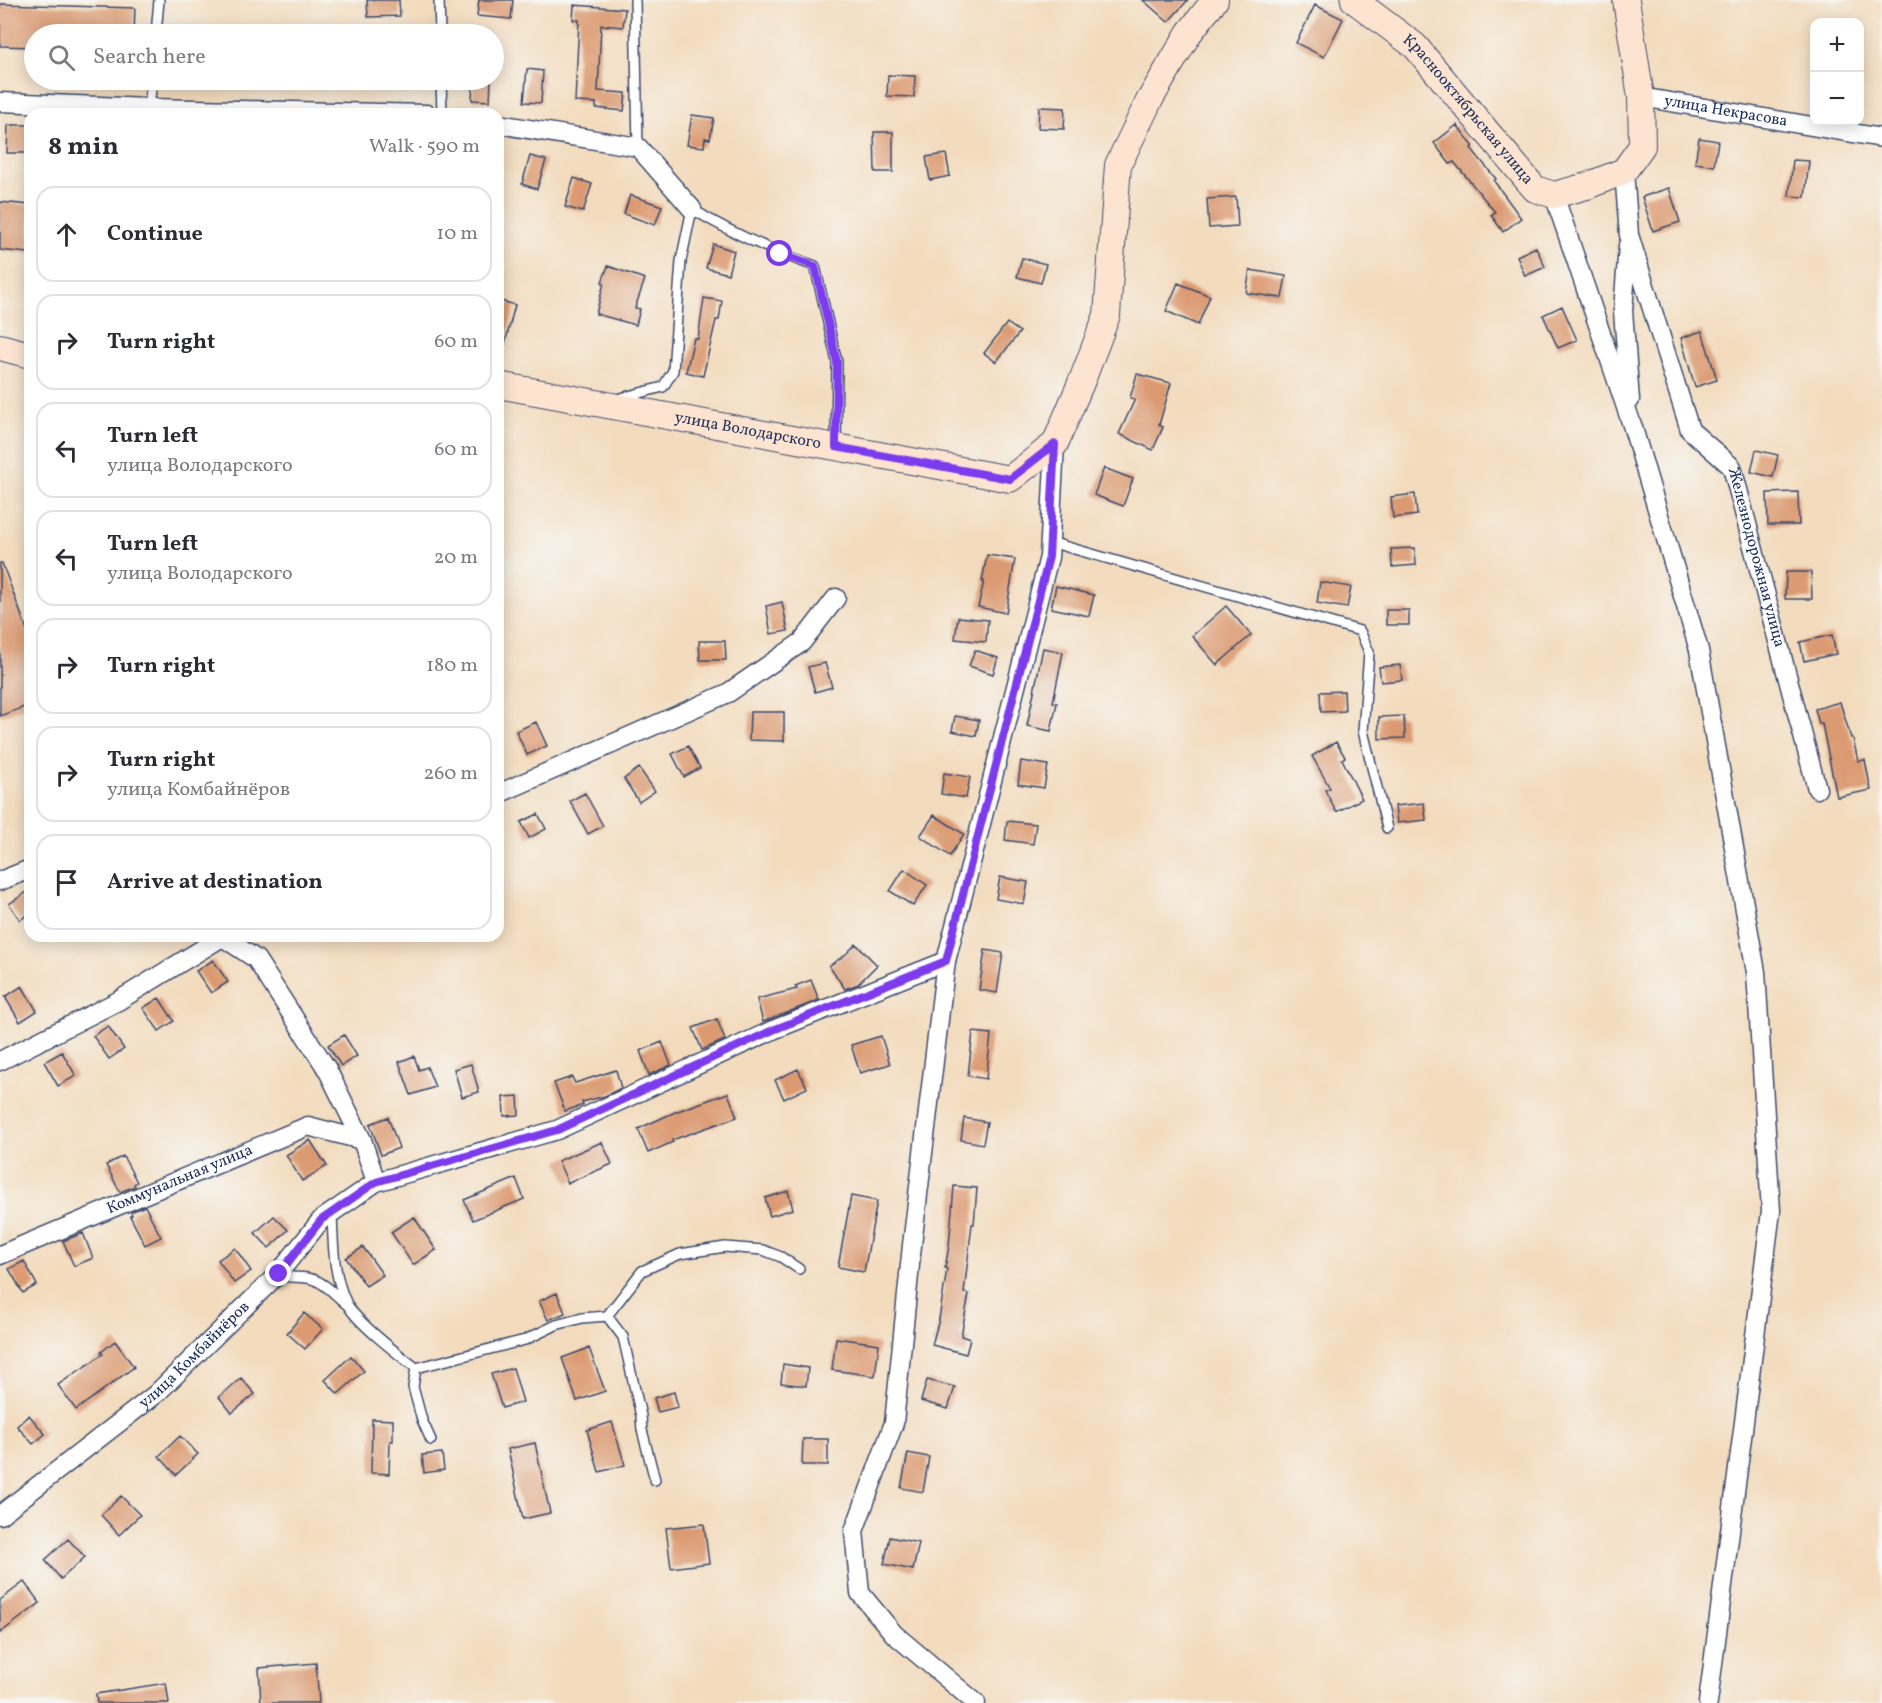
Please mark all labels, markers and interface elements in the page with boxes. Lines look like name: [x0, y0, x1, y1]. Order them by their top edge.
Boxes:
map controls: [1810, 18, 1864, 126]
button: +: [1810, 18, 1864, 72]
search box: [24, 24, 504, 90]
street label: Краснооктябрьская улица: [1398, 29, 1538, 190]
icon: search: [45, 41, 78, 74]
text: Search here: [93, 42, 206, 73]
button: −: [1810, 72, 1864, 126]
street label: улица Некрасова: [1662, 90, 1789, 133]
text: 8 min: [48, 129, 119, 165]
text: Walk · 590 m: [369, 133, 480, 161]
icon: ahead: [50, 218, 83, 251]
text: Continue: [107, 219, 203, 250]
text: 10 m: [437, 220, 478, 248]
route start: [766, 240, 792, 266]
icon: right: [50, 326, 83, 359]
text: Turn right: [107, 327, 215, 358]
text: 60 m: [434, 328, 478, 356]
street label: улица Володарского: [673, 407, 823, 455]
text: Turn left: [107, 421, 198, 452]
icon: left: [50, 434, 83, 467]
text: 60 m: [434, 436, 478, 464]
text: улица Володарского: [107, 452, 293, 480]
street label: Железнодорожная улица: [1722, 465, 1790, 650]
text: Turn left: [107, 529, 198, 560]
icon: left: [50, 542, 83, 575]
text: 20 m: [434, 544, 478, 572]
text: улица Володарского: [107, 560, 293, 588]
icon: right: [50, 650, 83, 683]
text: Turn right: [107, 651, 215, 682]
text: 180 m: [426, 652, 478, 680]
text: Turn right: [107, 745, 215, 776]
icon: right: [50, 758, 83, 791]
text: 260 m: [423, 760, 478, 788]
text: улица Комбайнёров: [107, 776, 290, 804]
icon: arrive: [50, 866, 83, 899]
text: Arrive at destination: [107, 867, 323, 898]
street label: Коммунальная улица: [103, 1139, 256, 1220]
route end: [265, 1260, 291, 1286]
street label: улица Комбайнёров: [134, 1296, 255, 1414]

